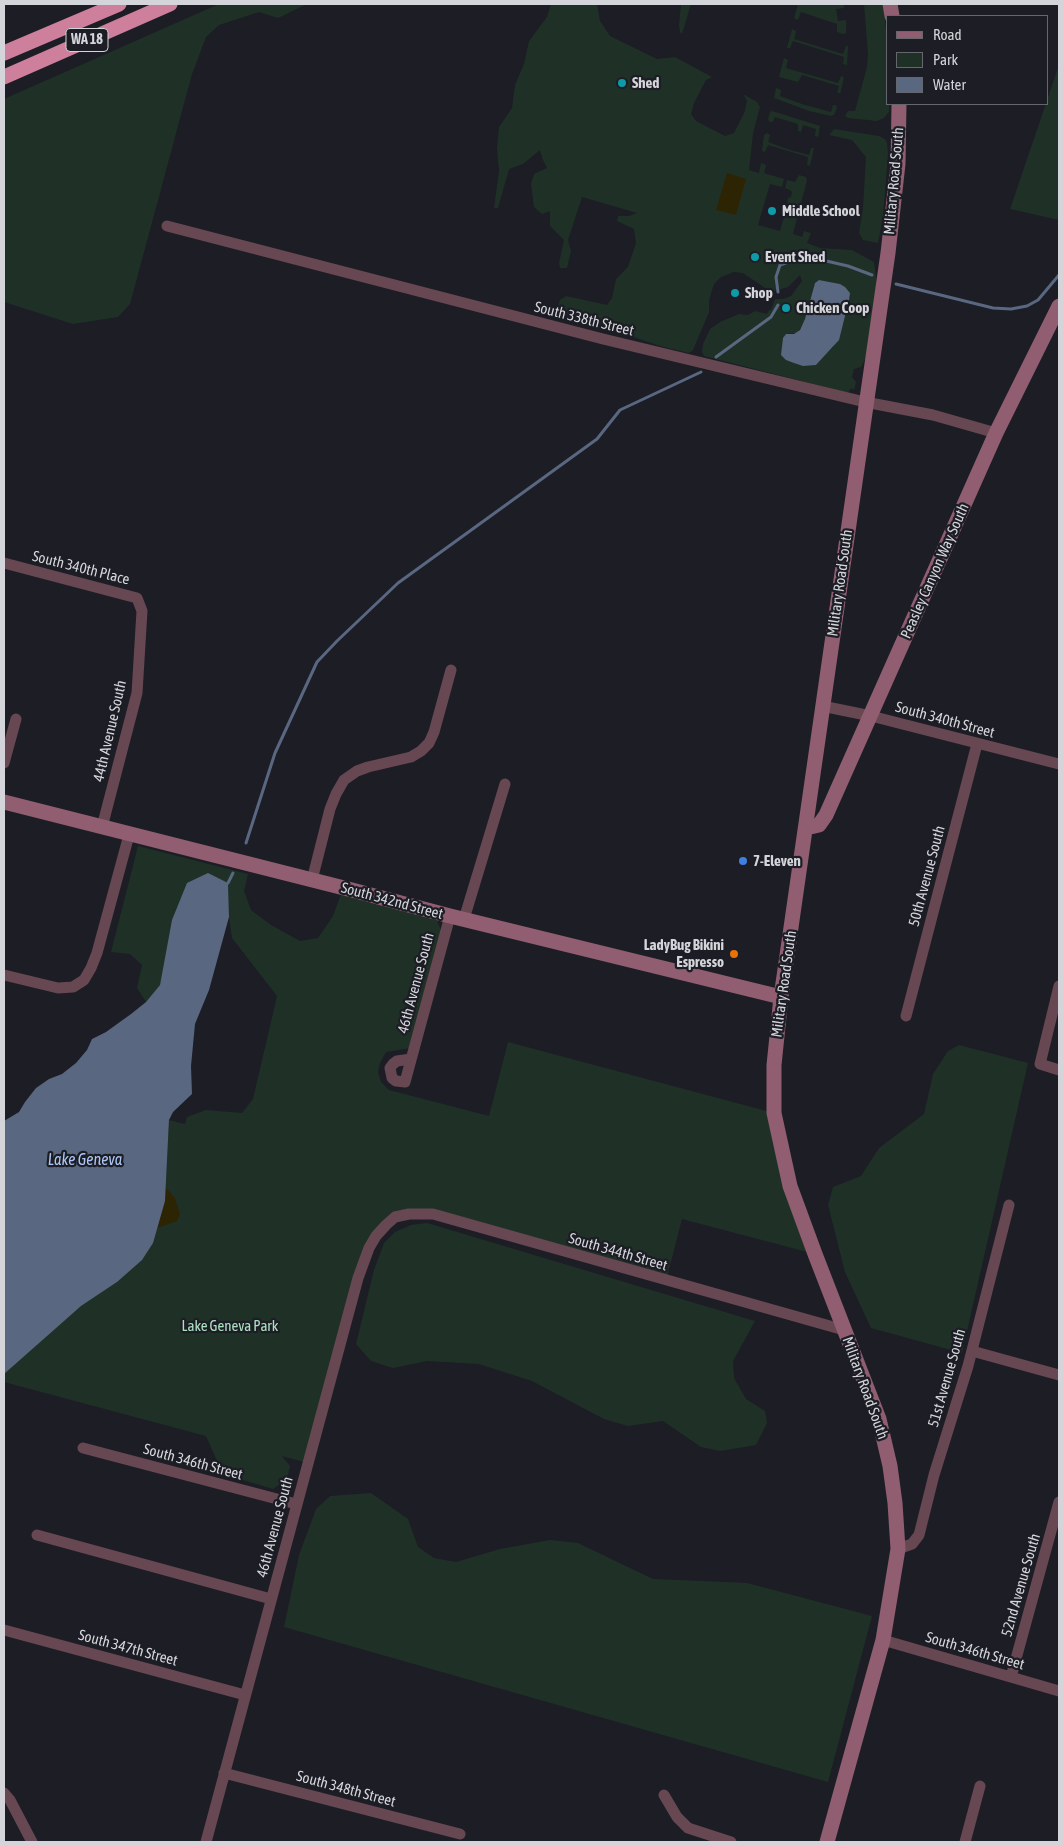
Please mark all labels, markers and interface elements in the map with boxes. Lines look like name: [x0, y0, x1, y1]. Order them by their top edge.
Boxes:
legend: [886, 15, 1048, 105]
text: Road: [933, 26, 962, 43]
road number: WA 18: [66, 28, 108, 52]
text: Park: [933, 51, 958, 68]
place label: Shed: [632, 74, 659, 92]
text: Water: [933, 76, 966, 93]
marker: Shed: [616, 77, 628, 89]
street label: Military Road South: [880, 127, 908, 235]
place label: Middle School: [782, 202, 860, 220]
marker: Middle School: [766, 205, 778, 217]
place label: Event Shed: [765, 248, 825, 266]
marker: Event Shed: [749, 251, 761, 263]
place label: Shop: [745, 284, 773, 302]
marker: Shop: [729, 287, 741, 299]
street label: South 338th Street: [532, 298, 636, 340]
place label: Chicken Coop: [796, 299, 869, 317]
marker: Chicken Coop: [780, 302, 792, 314]
street label: Peasley Canyon Way South: [897, 501, 973, 641]
street label: Military Road South: [824, 528, 856, 638]
street label: South 340th Place: [30, 547, 132, 589]
street label: 44th Avenue South: [90, 679, 130, 783]
street label: South 340th Street: [893, 698, 997, 742]
street label: 50th Avenue South: [905, 824, 949, 928]
place label: 7-Eleven: [753, 852, 801, 870]
marker: 7-Eleven: [737, 855, 749, 867]
street label: South 342nd Street: [339, 879, 445, 923]
street label: Military Road South: [768, 929, 800, 1039]
street label: 46th Avenue South: [394, 931, 438, 1035]
place label: LadyBug Bikini Espresso: [644, 936, 724, 971]
marker: LadyBug Bikini Espresso: [728, 948, 740, 960]
water label: Lake Geneva: [48, 1150, 122, 1170]
street label: South 344th Street: [567, 1229, 669, 1275]
park label: Lake Geneva Park: [182, 1317, 278, 1335]
street label: 51st Avenue South: [924, 1327, 970, 1429]
street label: Military Road South: [838, 1334, 892, 1442]
street label: South 346th Street: [141, 1440, 245, 1484]
street label: 46th Avenue South: [253, 1475, 297, 1579]
street label: 52nd Avenue South: [998, 1531, 1044, 1639]
street label: South 347th Street: [76, 1626, 180, 1670]
street label: South 346th Street: [924, 1628, 1026, 1674]
street label: South 348th Street: [294, 1767, 398, 1811]

